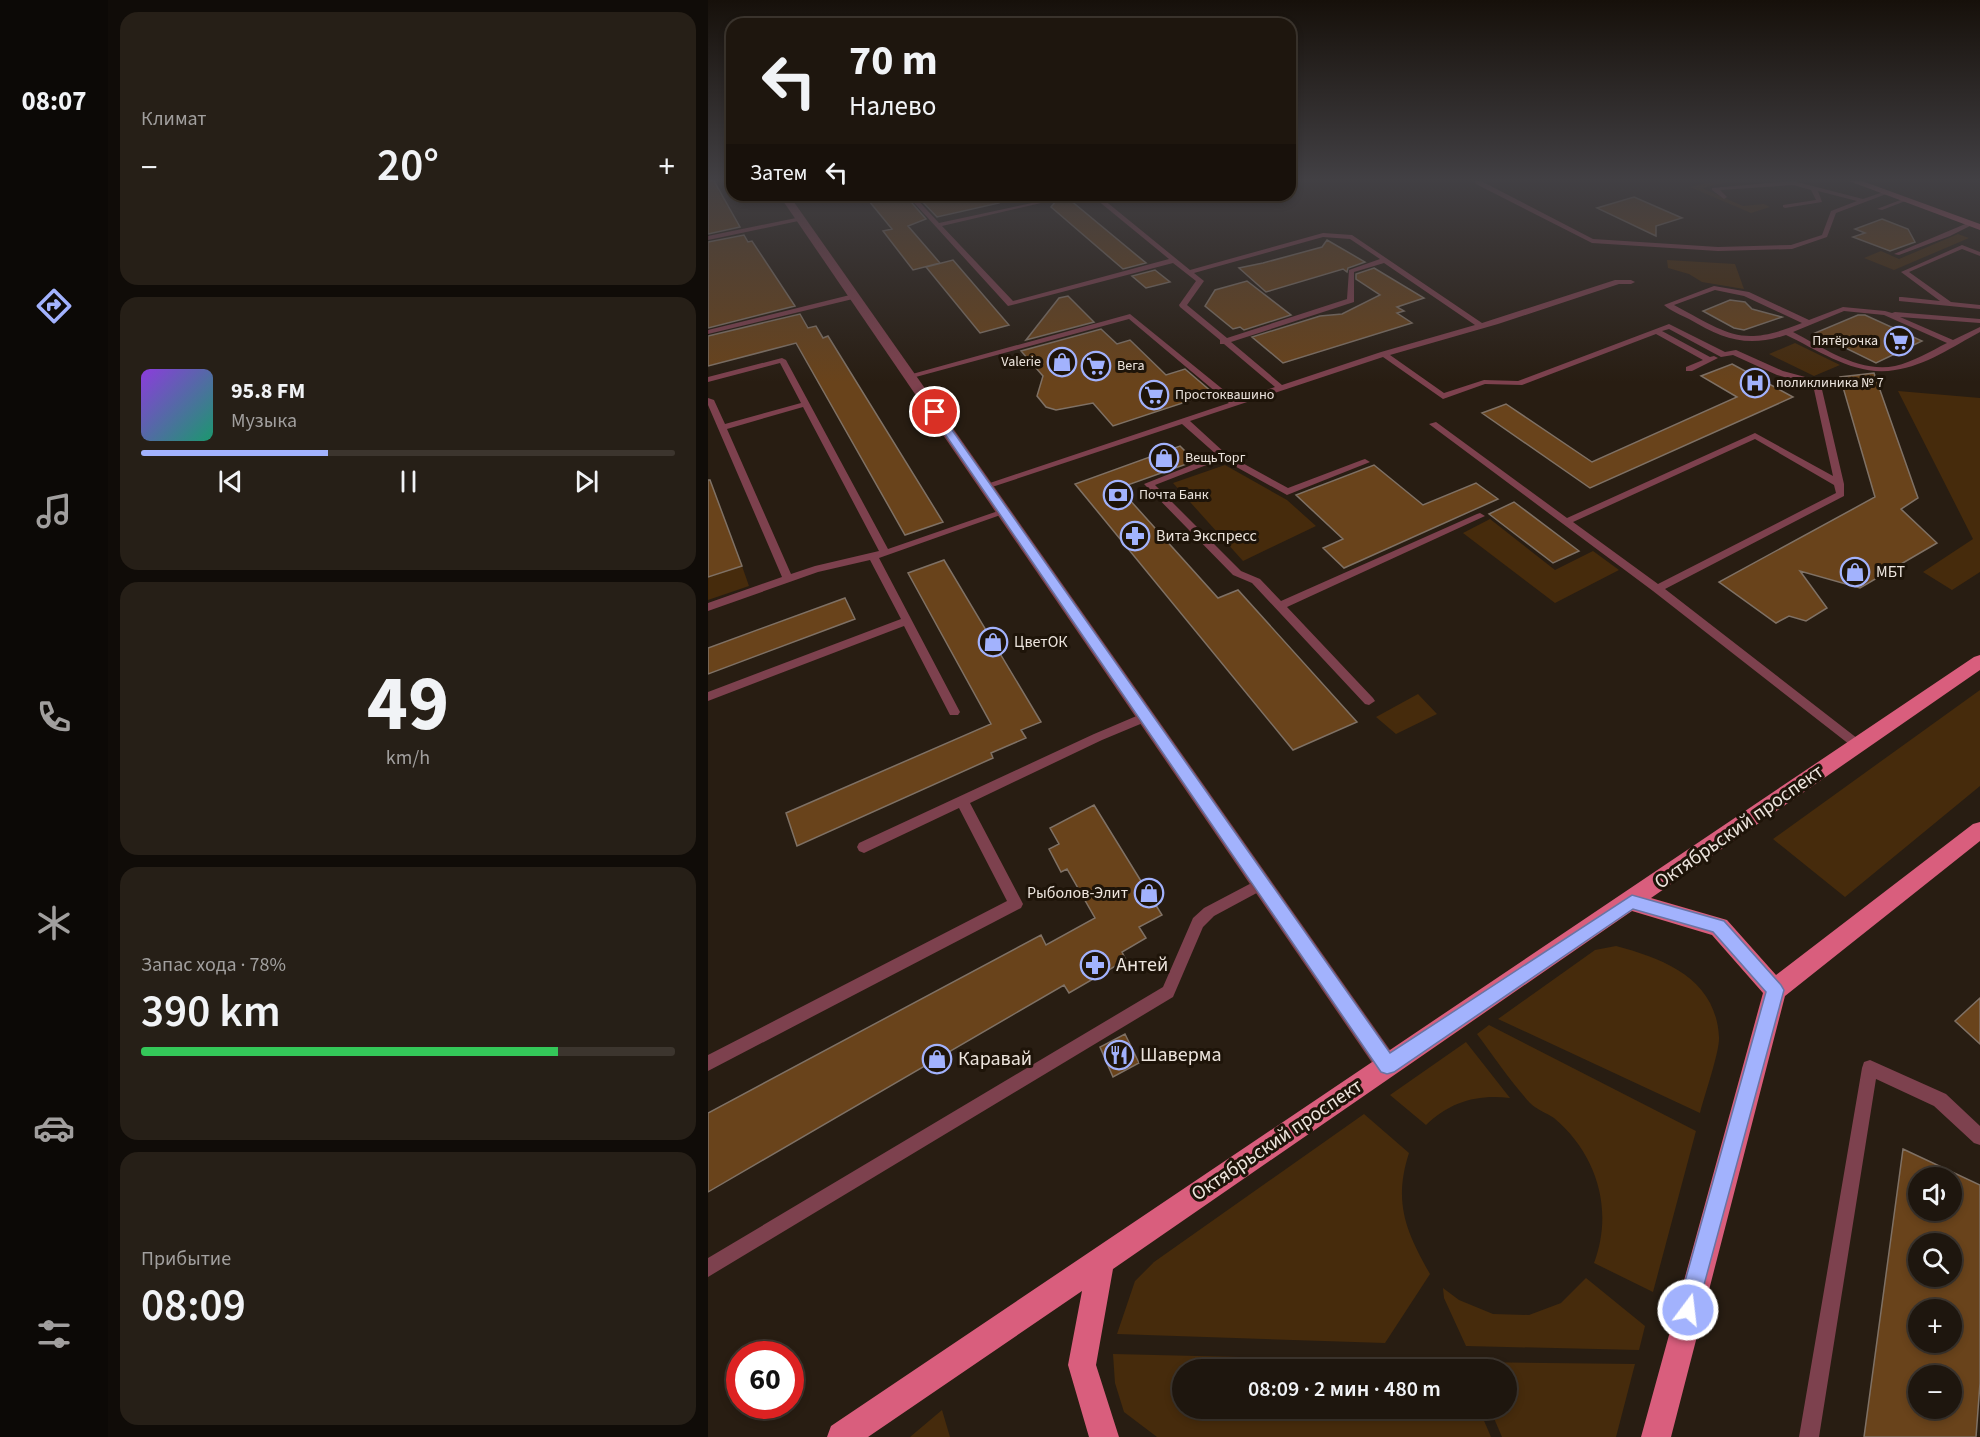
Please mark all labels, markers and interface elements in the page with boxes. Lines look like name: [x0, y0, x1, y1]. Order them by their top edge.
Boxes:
text: 70 m: [849, 31, 938, 91]
icon: left: [750, 42, 828, 120]
text: 08:07: [21, 82, 87, 121]
text: Налево: [849, 87, 936, 126]
text: Климат: [141, 105, 207, 133]
text: 20°: [377, 134, 439, 198]
text: −: [141, 144, 157, 191]
text: +: [659, 144, 675, 191]
icon: left: [820, 156, 853, 189]
text: Затем: [750, 157, 808, 189]
icon: directions: [33, 285, 75, 327]
supermarket icon: Пятёрочка: [1883, 325, 1915, 357]
place label: Пятёрочка: [1812, 331, 1878, 351]
shop icon: Valerie: [1046, 346, 1078, 378]
supermarket icon: Вега: [1080, 350, 1112, 382]
place label: Valerie: [1001, 352, 1041, 372]
place label: Вега: [1117, 356, 1145, 376]
hospital icon: поликлиника № 7: [1739, 367, 1771, 399]
place label: поликлиника № 7: [1776, 373, 1884, 393]
text: 95.8 FM: [231, 375, 305, 407]
supermarket icon: Простоквашино: [1138, 379, 1170, 411]
place label: Простоквашино: [1175, 385, 1274, 405]
pin: [909, 386, 960, 437]
icon: arrive: [918, 395, 951, 428]
text: Музыка: [231, 407, 297, 435]
shop icon: ВещьТорг: [1148, 442, 1180, 474]
place label: ВещьТорг: [1185, 448, 1246, 468]
icon: previous: [214, 465, 247, 498]
icon: pause: [392, 465, 425, 498]
icon: next: [570, 465, 603, 498]
bank icon: Почта Банк: [1102, 479, 1134, 511]
place label: Почта Банк: [1139, 485, 1209, 505]
icon: music: [33, 490, 75, 532]
pharmacy icon: Вита Экспресс: [1119, 520, 1151, 552]
place label: Вита Экспресс: [1156, 525, 1257, 547]
shop icon: МБТ: [1839, 556, 1871, 588]
place label: МБТ: [1876, 561, 1906, 583]
shop icon: ЦветОК: [977, 626, 1009, 658]
place label: ЦветОК: [1014, 631, 1068, 653]
text: 49: [367, 649, 449, 760]
icon: phone: [33, 696, 75, 738]
text: km/h: [386, 744, 430, 772]
street label: Октябрьский проспект: [1649, 758, 1829, 896]
shop icon: Рыболов-Элит: [1133, 877, 1165, 909]
place label: Рыболов-Элит: [1027, 882, 1128, 904]
icon: climate: [33, 902, 75, 944]
pharmacy icon: Антей: [1079, 949, 1111, 981]
text: Запас хода · 78%: [141, 951, 286, 979]
place label: Антей: [1116, 951, 1168, 979]
text: 390 km: [141, 980, 281, 1044]
restaurant icon: Шаверма: [1103, 1039, 1135, 1071]
place label: Шаверма: [1140, 1041, 1222, 1069]
shop icon: Каравай: [921, 1043, 953, 1075]
place label: Каравай: [958, 1045, 1032, 1073]
street label: Октябрьский проспект: [1186, 1072, 1368, 1208]
icon: car: [33, 1107, 75, 1149]
map controls: [1908, 1167, 1962, 1419]
button: sound: [1908, 1167, 1962, 1221]
button: search: [1908, 1233, 1962, 1287]
text: Прибытие: [141, 1245, 231, 1273]
text: 08:09: [141, 1274, 246, 1338]
position arrow: [1656, 1278, 1720, 1342]
button: +: [1908, 1299, 1962, 1353]
icon: filters: [33, 1313, 75, 1355]
speed limit sign: 60: [726, 1341, 804, 1419]
button: −: [1908, 1365, 1962, 1419]
text: 08:09 · 2 мин · 480 m: [1248, 1373, 1441, 1405]

